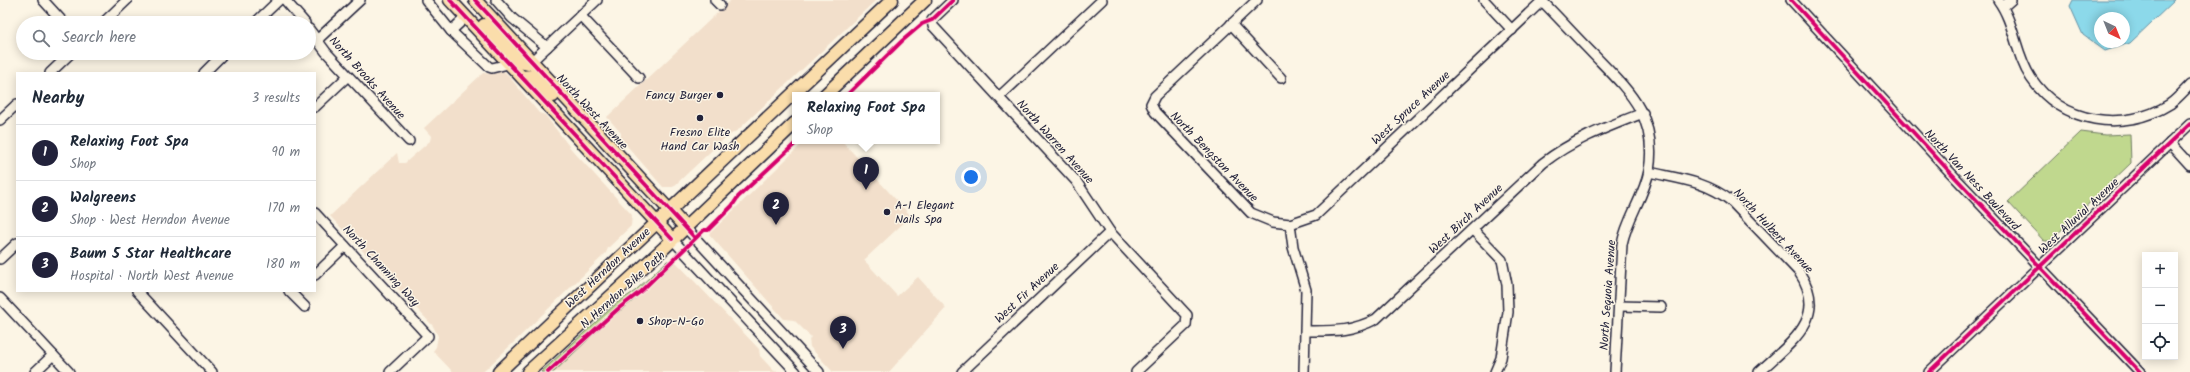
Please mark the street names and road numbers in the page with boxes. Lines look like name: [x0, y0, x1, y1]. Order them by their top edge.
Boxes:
street label: North Brooks Avenue: [324, 32, 410, 124]
street label: West Spruce Avenue: [1367, 66, 1455, 150]
street label: North West Avenue: [552, 70, 633, 155]
street label: North Warren Avenue: [1012, 95, 1099, 189]
street label: North Bengston Avenue: [1165, 107, 1263, 207]
street label: North Van Ness Boulevard: [1920, 125, 2025, 236]
street label: West Alluvial Avenue: [2034, 173, 2124, 259]
street label: West Birch Avenue: [1425, 179, 1508, 259]
street label: North Hulbert Avenue: [1728, 184, 1818, 278]
street label: North Channing Way: [338, 221, 424, 311]
street label: West Herndon Avenue: [561, 223, 656, 313]
street label: North Sequoia Avenue: [1595, 239, 1621, 351]
street label: N Herndon Bike Path: [576, 246, 670, 334]
street label: West Fir Avenue: [990, 257, 1064, 328]

